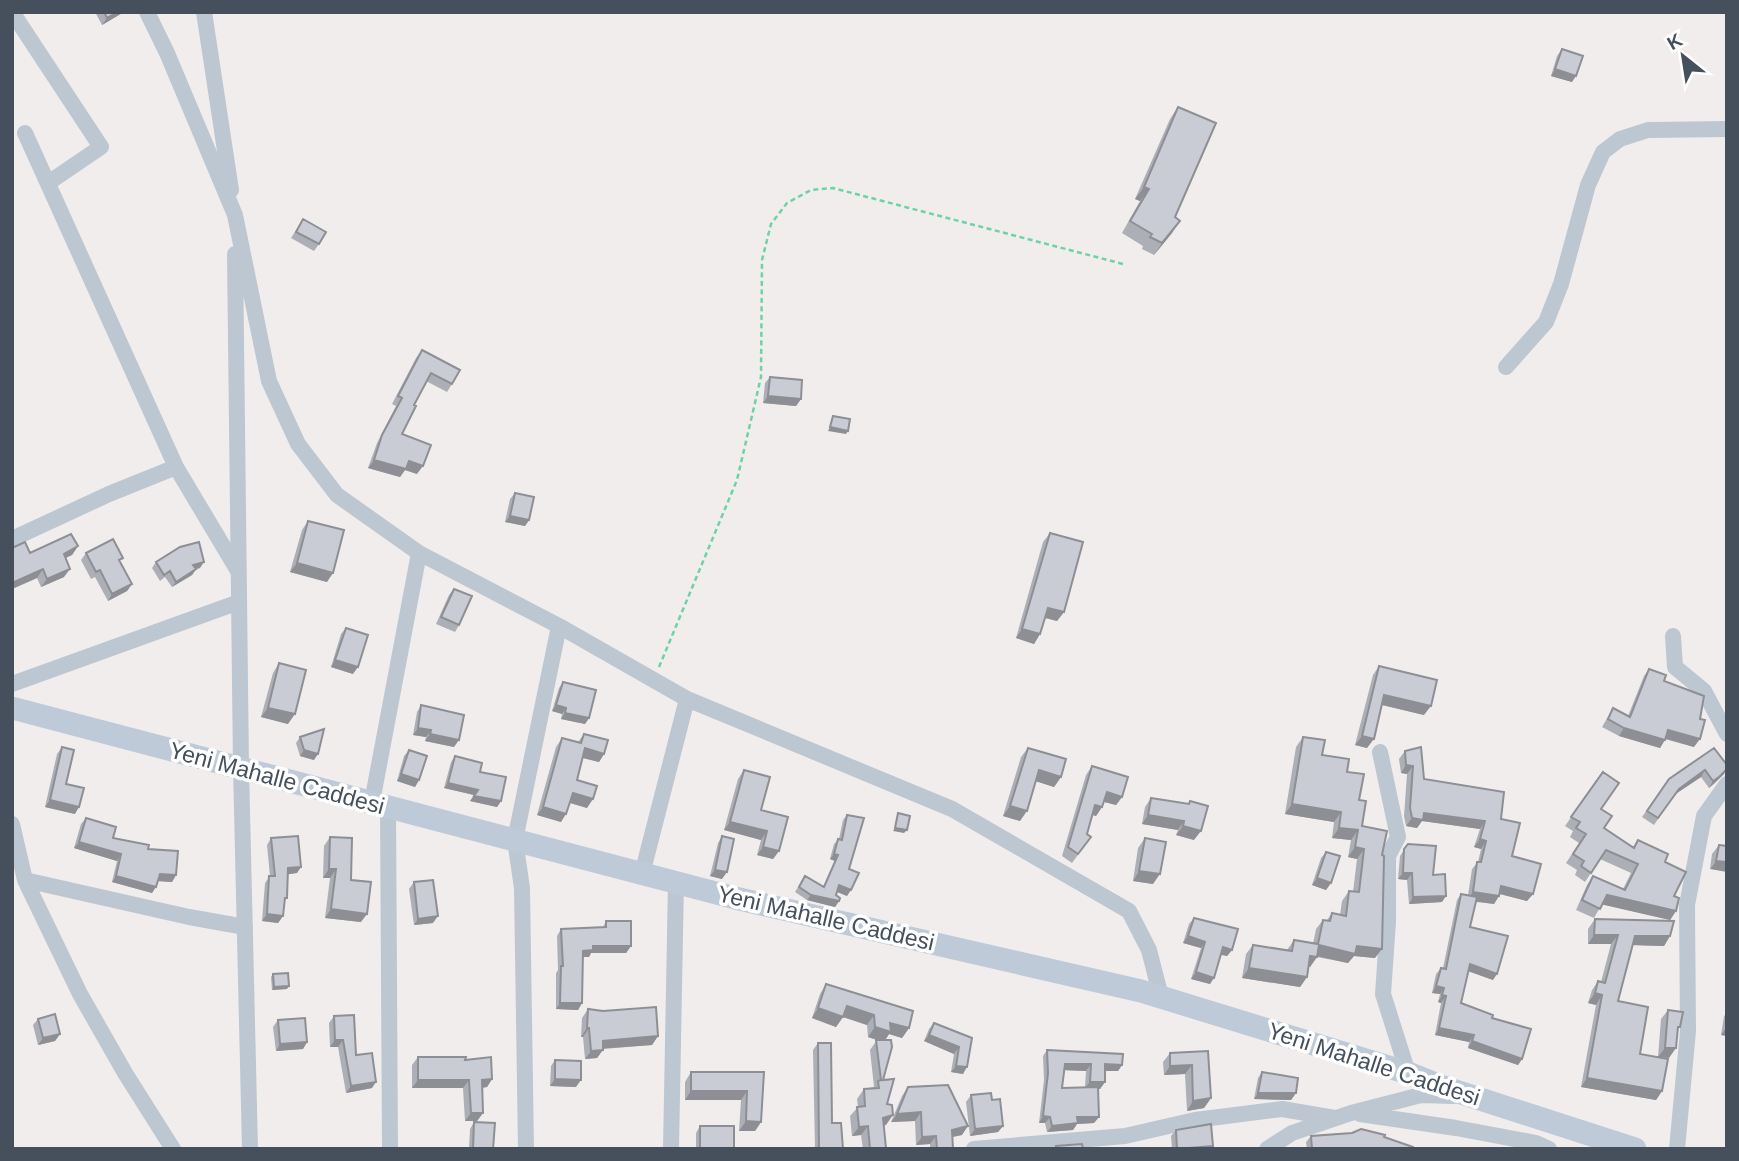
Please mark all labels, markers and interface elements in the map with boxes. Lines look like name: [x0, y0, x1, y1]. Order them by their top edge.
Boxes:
north arrow: [1648, 21, 1718, 91]
text: K: [1664, 29, 1686, 54]
street label: Yeni Mahalle Caddesi: [167, 737, 387, 819]
street label: Yeni Mahalle Caddesi: [715, 880, 937, 956]
street label: Yeni Mahalle Caddesi: [1265, 1017, 1483, 1111]

